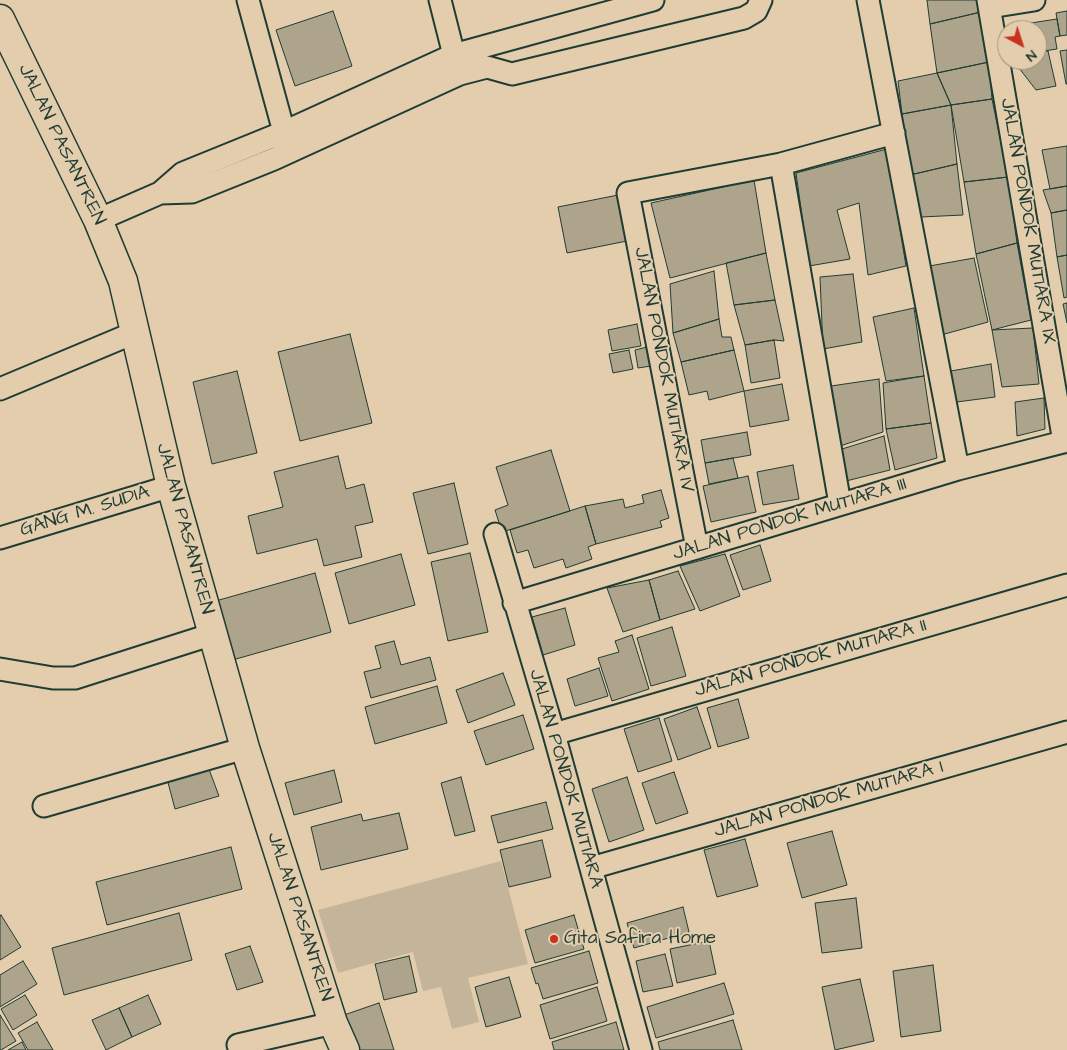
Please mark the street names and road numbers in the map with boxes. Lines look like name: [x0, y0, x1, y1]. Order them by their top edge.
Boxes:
street label: JALAN PASANTREN: [12, 61, 110, 229]
street label: JALAN PONDOK MUTIARA IX: [994, 96, 1060, 346]
street label: JALAN PONDOK MUTIARA IV: [628, 245, 698, 495]
street label: JALAN PASANTREN: [150, 441, 218, 617]
street label: JALAN PONDOK MUTIARA III: [670, 474, 910, 566]
street label: GANG M. SUDIA: [17, 481, 153, 543]
street label: JALAN PONDOK MUTIARA II: [692, 615, 930, 703]
street label: JALAN PONDOK MUTIARA: [523, 667, 607, 891]
street label: JALAN PONDOK MUTIARA I: [712, 756, 946, 844]
street label: JALAN PASANTREN: [261, 830, 337, 1004]

